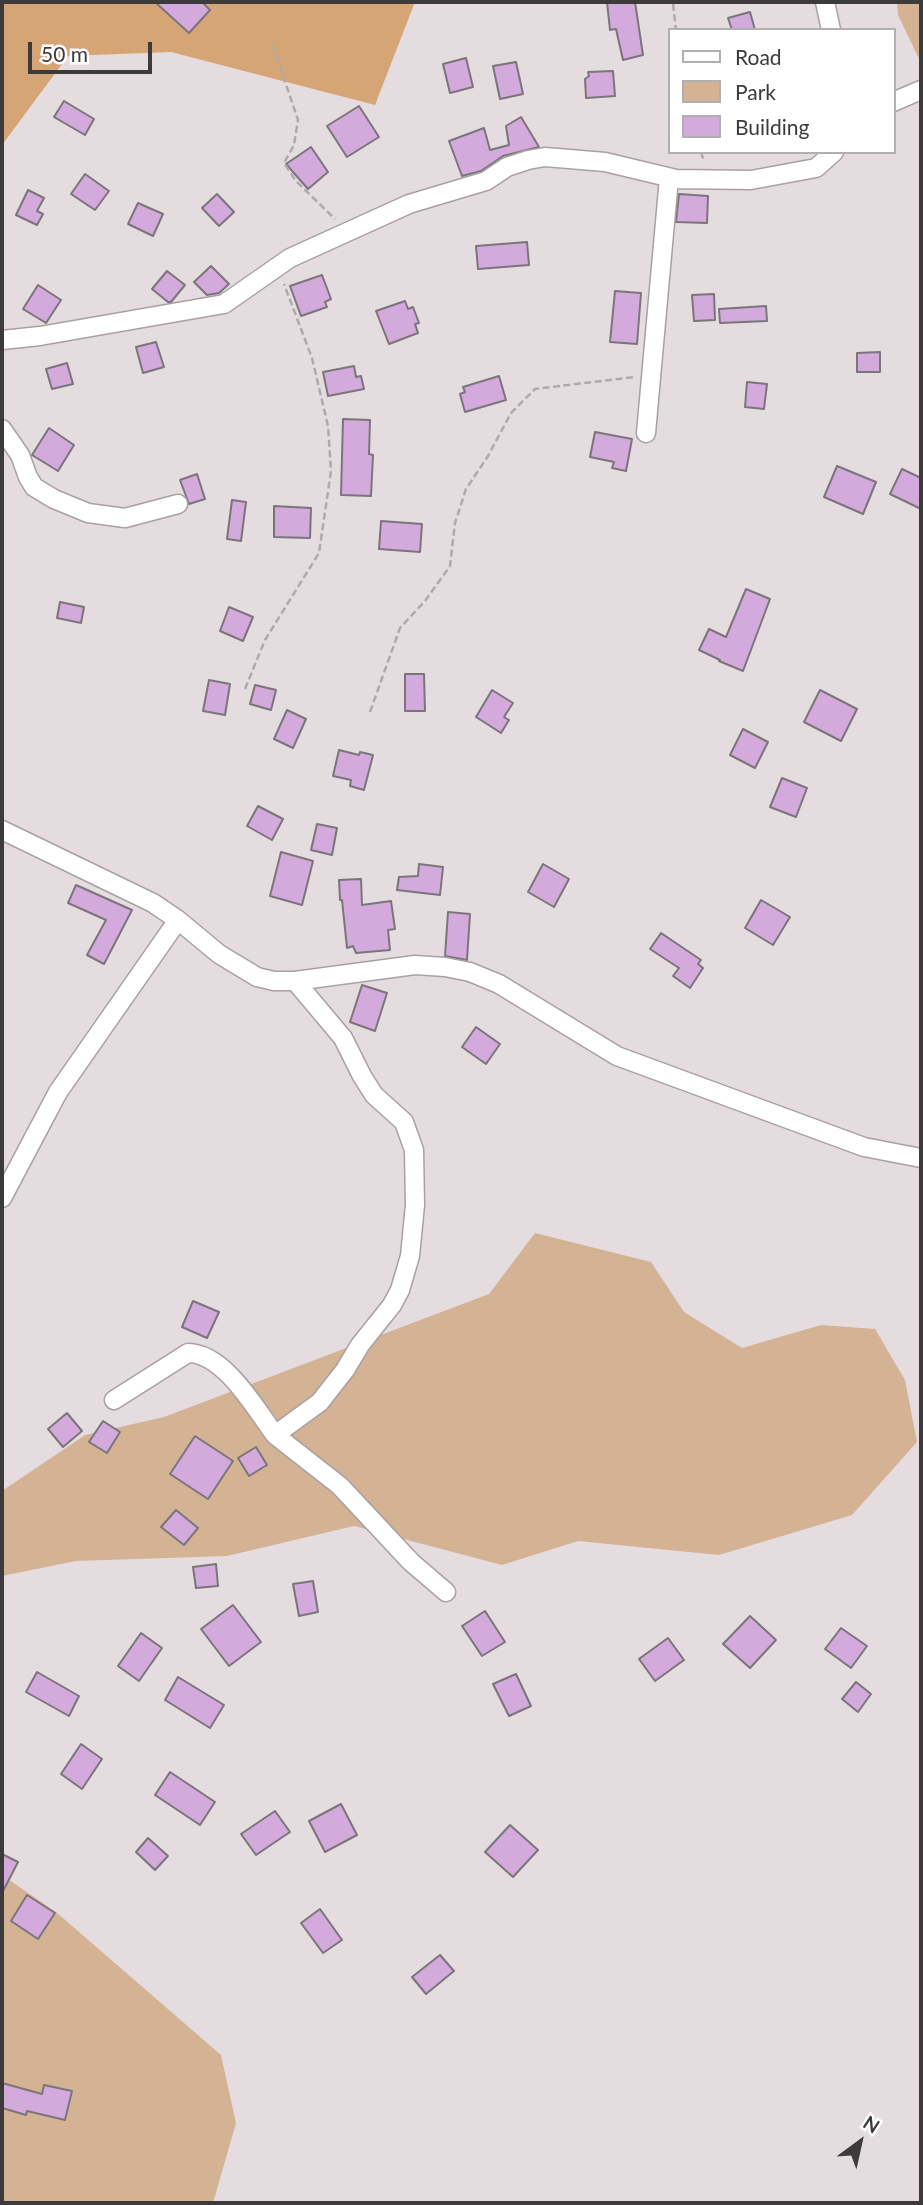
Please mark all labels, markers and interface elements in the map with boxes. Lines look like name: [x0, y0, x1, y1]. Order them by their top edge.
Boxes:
scale bar: [32, 28, 156, 72]
legend: [668, 28, 895, 154]
text: 50 m: [41, 41, 88, 66]
text: Road: [735, 44, 782, 69]
text: Park: [735, 79, 776, 104]
text: Building: [735, 114, 810, 139]
north arrow: [825, 2107, 895, 2177]
text: N: [859, 2110, 884, 2138]

